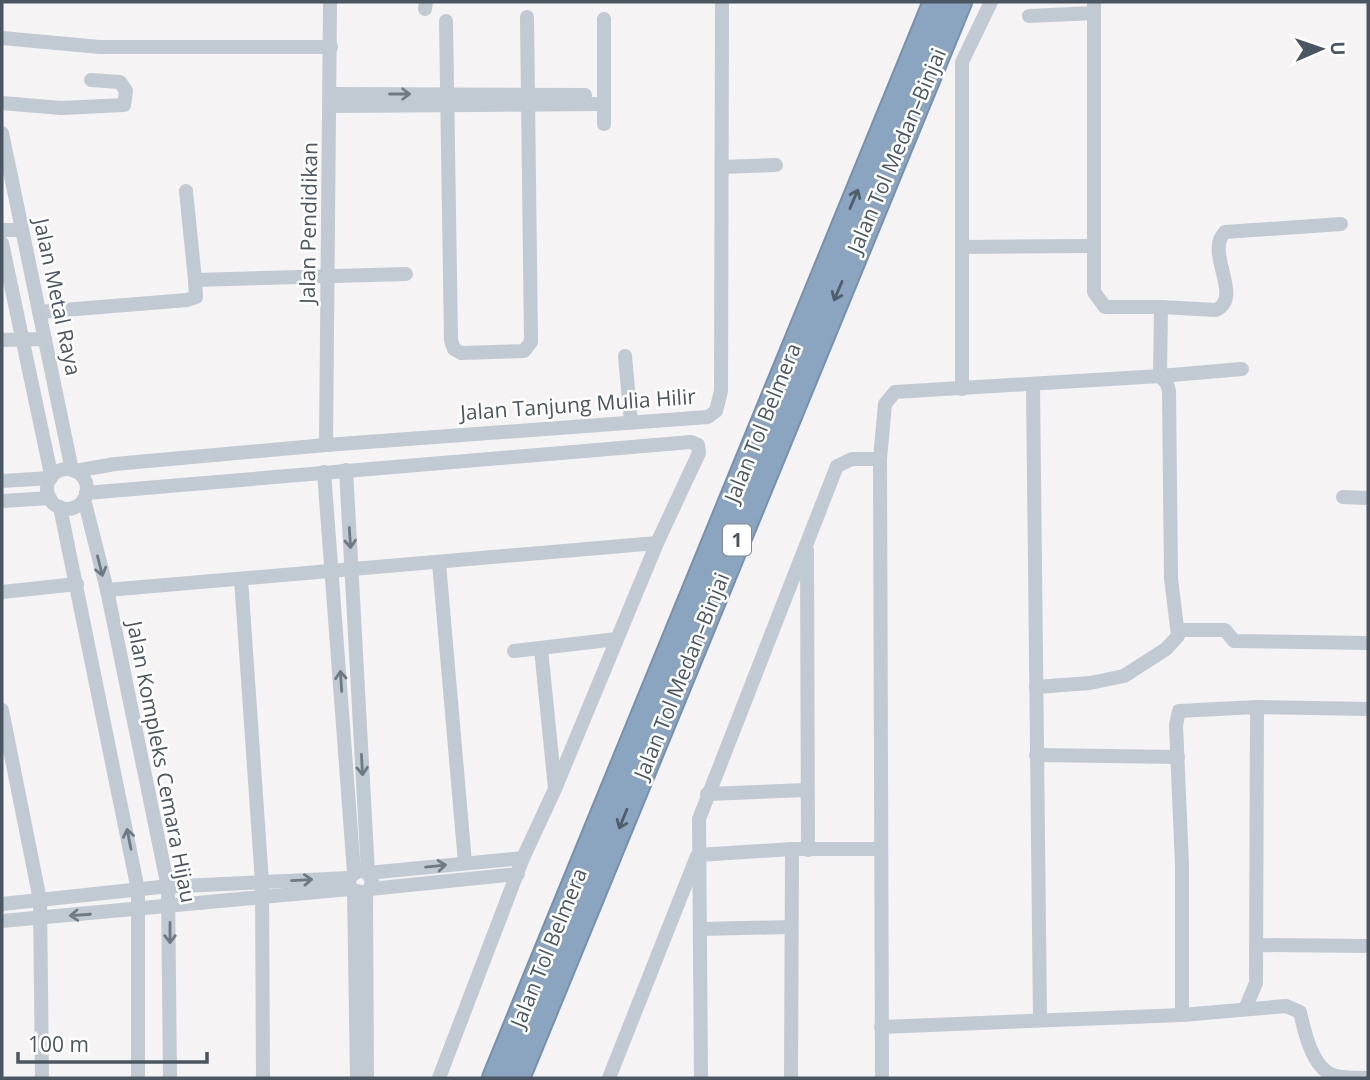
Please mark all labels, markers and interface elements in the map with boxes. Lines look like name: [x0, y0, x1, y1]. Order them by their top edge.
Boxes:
north arrow: [1286, 14, 1356, 84]
text: U: [1325, 41, 1351, 56]
street label: Jalan Tol Medan–Binjai: [839, 44, 952, 259]
one-way arrow: [388, 87, 411, 101]
street label: Jalan Pendidikan: [293, 142, 323, 306]
one-way arrow: [848, 188, 861, 210]
street label: Jalan Metal Raya: [27, 214, 88, 378]
one-way arrow: [831, 280, 844, 301]
street label: Jalan Tol Belmera: [717, 339, 807, 508]
street label: Jalan Tanjung Mulia Hilir: [457, 382, 697, 426]
road number: 1: [723, 524, 751, 555]
one-way arrow: [344, 526, 357, 549]
one-way arrow: [94, 554, 107, 576]
street label: Jalan Tol Medan–Binjai: [626, 568, 735, 785]
street label: Jalan Kompleks Cemara Hijau: [121, 617, 203, 905]
one-way arrow: [334, 671, 347, 693]
one-way arrow: [356, 754, 369, 777]
one-way arrow: [616, 808, 629, 830]
one-way arrow: [121, 828, 135, 851]
one-way arrow: [424, 859, 447, 872]
street label: Jalan Tol Belmera: [503, 864, 593, 1033]
one-way arrow: [290, 874, 313, 887]
one-way arrow: [69, 909, 92, 922]
one-way arrow: [163, 921, 177, 944]
scale bar: [18, 1020, 206, 1064]
text: 100 m: [28, 1030, 89, 1058]

